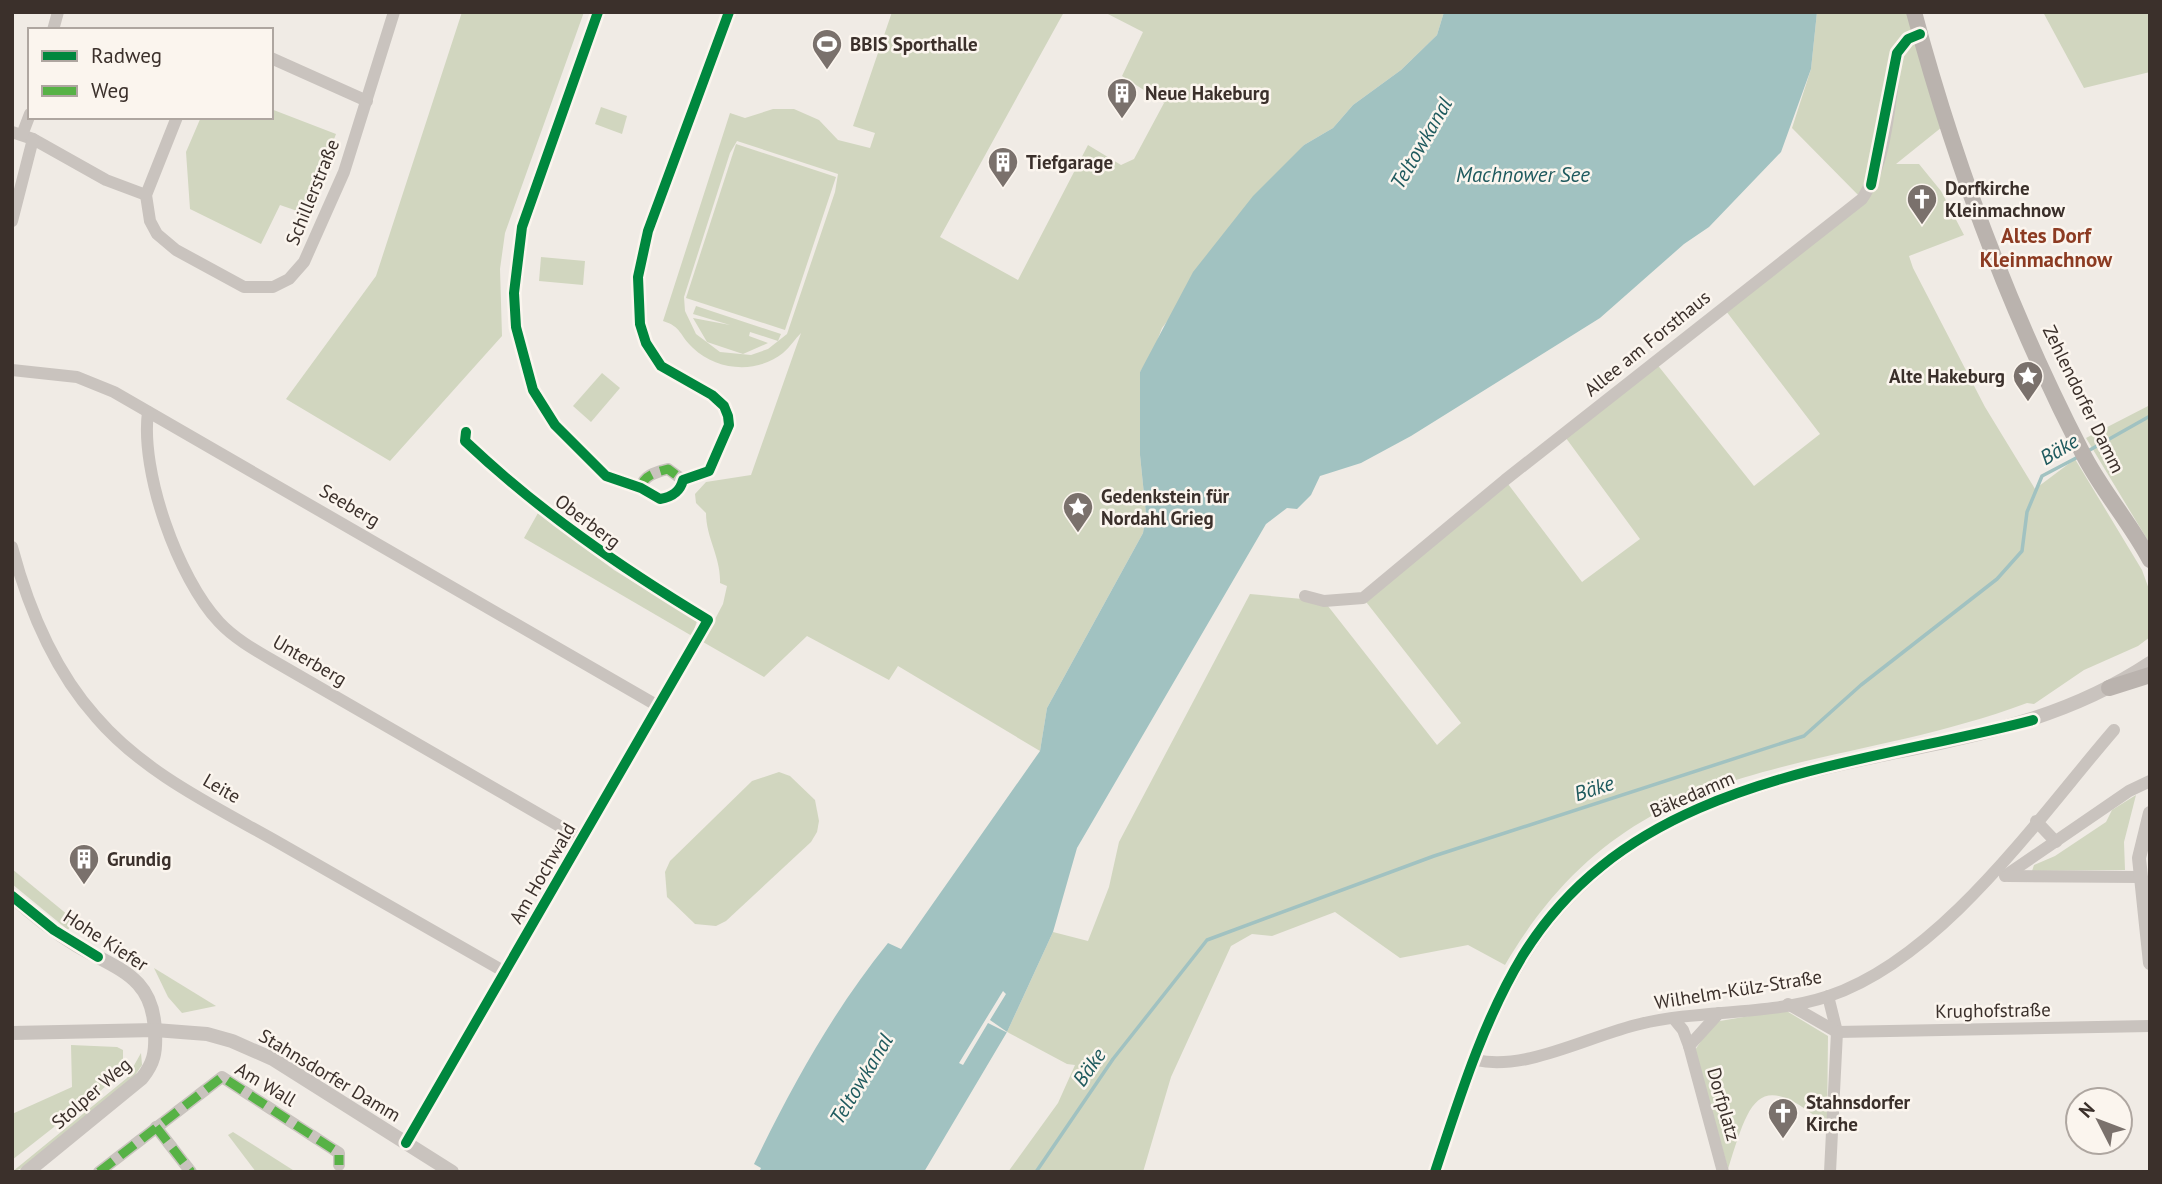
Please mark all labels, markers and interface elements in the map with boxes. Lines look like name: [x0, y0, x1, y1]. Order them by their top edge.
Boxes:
sports icon: BBIS Sporthalle: [810, 27, 844, 71]
legend: [28, 28, 273, 119]
place label: BBIS Sporthalle: [850, 32, 978, 56]
text: Radweg: [91, 42, 162, 69]
building icon: Neue Hakeburg: [1105, 76, 1139, 120]
text: Weg: [91, 77, 129, 104]
place label: Neue Hakeburg: [1145, 81, 1270, 105]
water label: Teltowkanal: [1384, 92, 1458, 194]
street label: Schillerstraße: [280, 135, 344, 249]
building icon: Tiefgarage: [986, 145, 1020, 189]
place label: Tiefgarage: [1026, 150, 1113, 174]
water label: Machnower See: [1456, 161, 1590, 188]
place label: Dorfkirche Kleinmachnow: [1945, 176, 2065, 222]
church icon: Dorfkirche Kleinmachnow: [1905, 182, 1939, 226]
district label: Altes Dorf Kleinmachnow: [1980, 222, 2113, 273]
street label: Allee am Forsthaus: [1579, 285, 1715, 401]
street label: Zehlendorfer Damm: [2038, 321, 2130, 477]
place icon: Alte Hakeburg: [2011, 359, 2045, 403]
place label: Alte Hakeburg: [1889, 364, 2005, 388]
water label: Bäke: [2035, 427, 2084, 471]
street label: Seeberg: [316, 478, 384, 532]
place label: Gedenkstein für Nordahl Grieg: [1101, 484, 1230, 530]
street label: Oberberg: [550, 489, 626, 553]
place icon: Gedenkstein für Nordahl Grieg: [1061, 490, 1095, 534]
street label: Unterberg: [269, 629, 351, 691]
street label: Bäkedamm: [1646, 765, 1738, 823]
street label: Leite: [199, 768, 245, 808]
water label: Bäke: [1571, 769, 1618, 807]
street label: Am Hochwald: [503, 818, 581, 928]
building icon: Grundig: [67, 842, 101, 886]
place label: Grundig: [107, 847, 171, 871]
street label: Hohe Kiefer: [59, 904, 153, 977]
street label: Wilhelm-Külz-Straße: [1652, 964, 1824, 1014]
street label: Krughofstraße: [1935, 997, 2051, 1023]
street label: Stahnsdorfer Damm: [255, 1023, 405, 1127]
water label: Teltowkanal: [823, 1028, 899, 1129]
water label: Bäke: [1066, 1042, 1112, 1091]
street label: Stolper Weg: [46, 1052, 136, 1134]
street label: Am Wall: [231, 1057, 301, 1112]
street label: Dorfplatz: [1702, 1064, 1746, 1144]
north arrow: [2064, 1086, 2134, 1156]
place label: Stahnsdorfer Kirche: [1806, 1090, 1911, 1136]
church icon: Stahnsdorfer Kirche: [1766, 1096, 1800, 1140]
text: N: [2073, 1097, 2099, 1122]

